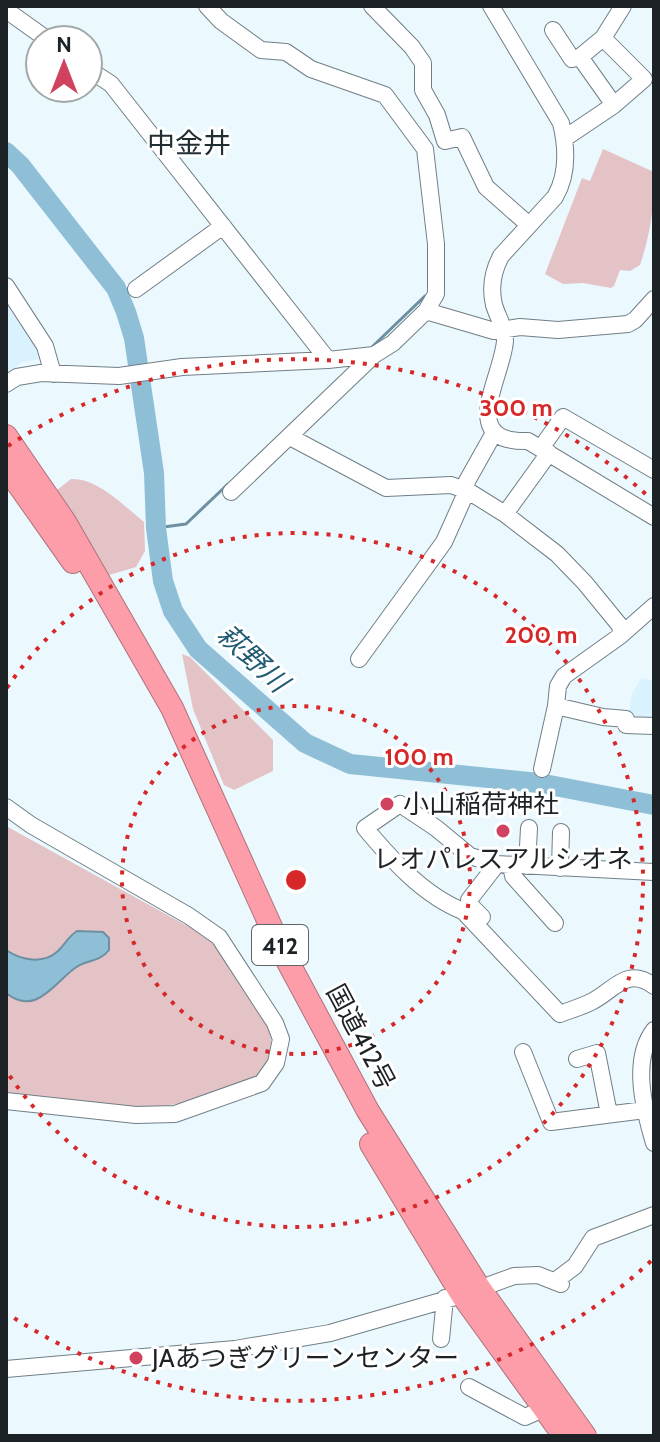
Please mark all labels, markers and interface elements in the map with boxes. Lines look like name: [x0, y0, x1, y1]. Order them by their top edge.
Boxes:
north arrow: [24, 24, 104, 104]
text: N: [56, 31, 72, 58]
district label: 中金井: [147, 126, 231, 160]
text: 300 m: [479, 393, 553, 422]
water label: 萩野川: [211, 617, 297, 701]
text: 200 m: [505, 620, 577, 649]
text: 100 m: [384, 742, 454, 771]
place label: 小山稲荷神社: [403, 788, 559, 820]
marker: 小山稲荷神社: [378, 795, 396, 813]
marker: レオパレスアルシオネ: [494, 822, 512, 840]
place label: レオパレスアルシオネ: [373, 843, 633, 875]
centre of rings: [282, 866, 310, 894]
road number: 412: [252, 925, 308, 965]
street label: 国道412号: [320, 979, 402, 1095]
place label: JAあつぎグリーンセンター: [151, 1342, 459, 1374]
marker: JAあつぎグリーンセンター: [127, 1349, 145, 1367]

